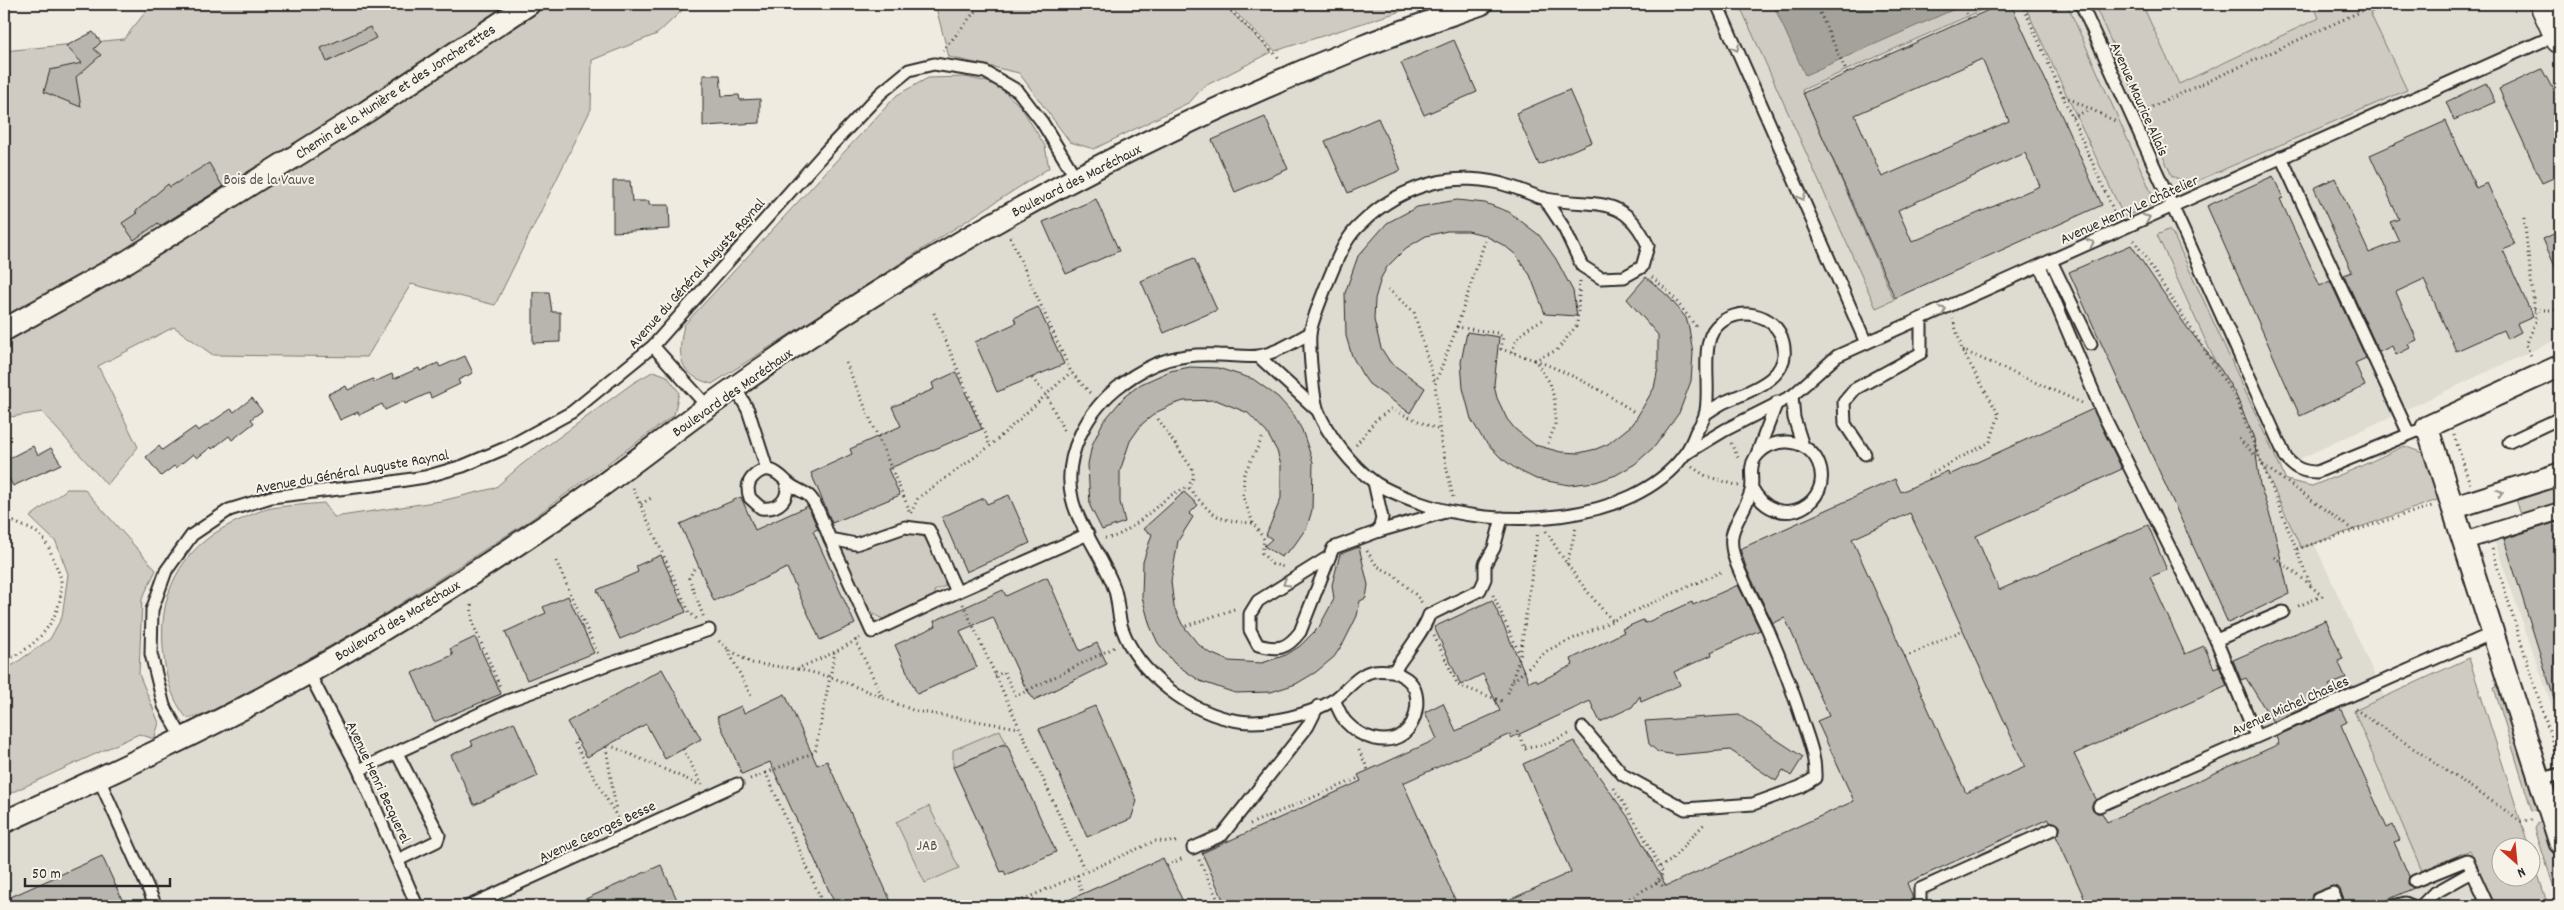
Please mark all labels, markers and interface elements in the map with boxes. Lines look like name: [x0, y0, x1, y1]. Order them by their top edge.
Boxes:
street label: Chemin de la Hunière et des Joncherettes: [292, 19, 501, 166]
street label: Avenue Maurice Allais: [2103, 39, 2173, 160]
one-way arrow: [1730, 43, 1741, 52]
street label: Boulevard des Maréchaux: [1008, 139, 1146, 224]
park label: Bois de la Vauve: [224, 170, 315, 192]
street label: Avenue Henry Le Châtelier: [2057, 170, 2203, 251]
one-way arrow: [1795, 192, 1806, 201]
street label: Avenue du Général Auguste Raynal: [624, 194, 772, 355]
one-way arrow: [2142, 213, 2151, 224]
one-way arrow: [2086, 238, 2095, 249]
one-way arrow: [1938, 305, 1947, 316]
street label: Boulevard des Maréchaux: [668, 343, 798, 444]
street label: Avenue du Général Auguste Raynal: [254, 445, 451, 501]
one-way arrow: [2495, 489, 2503, 499]
street label: Boulevard des Maréchaux: [331, 575, 465, 668]
one-way arrow: [1282, 577, 1291, 587]
street label: Avenue Michel Chasles: [2228, 671, 2353, 743]
street label: Avenue Henri Becquerel: [339, 718, 415, 848]
street label: Avenue Georges Besse: [536, 796, 660, 870]
park label: JAB: [917, 836, 937, 858]
north arrow: [2492, 838, 2542, 888]
scale bar: [25, 855, 170, 887]
text: N: [2513, 861, 2529, 882]
text: 50 m: [32, 864, 61, 886]

